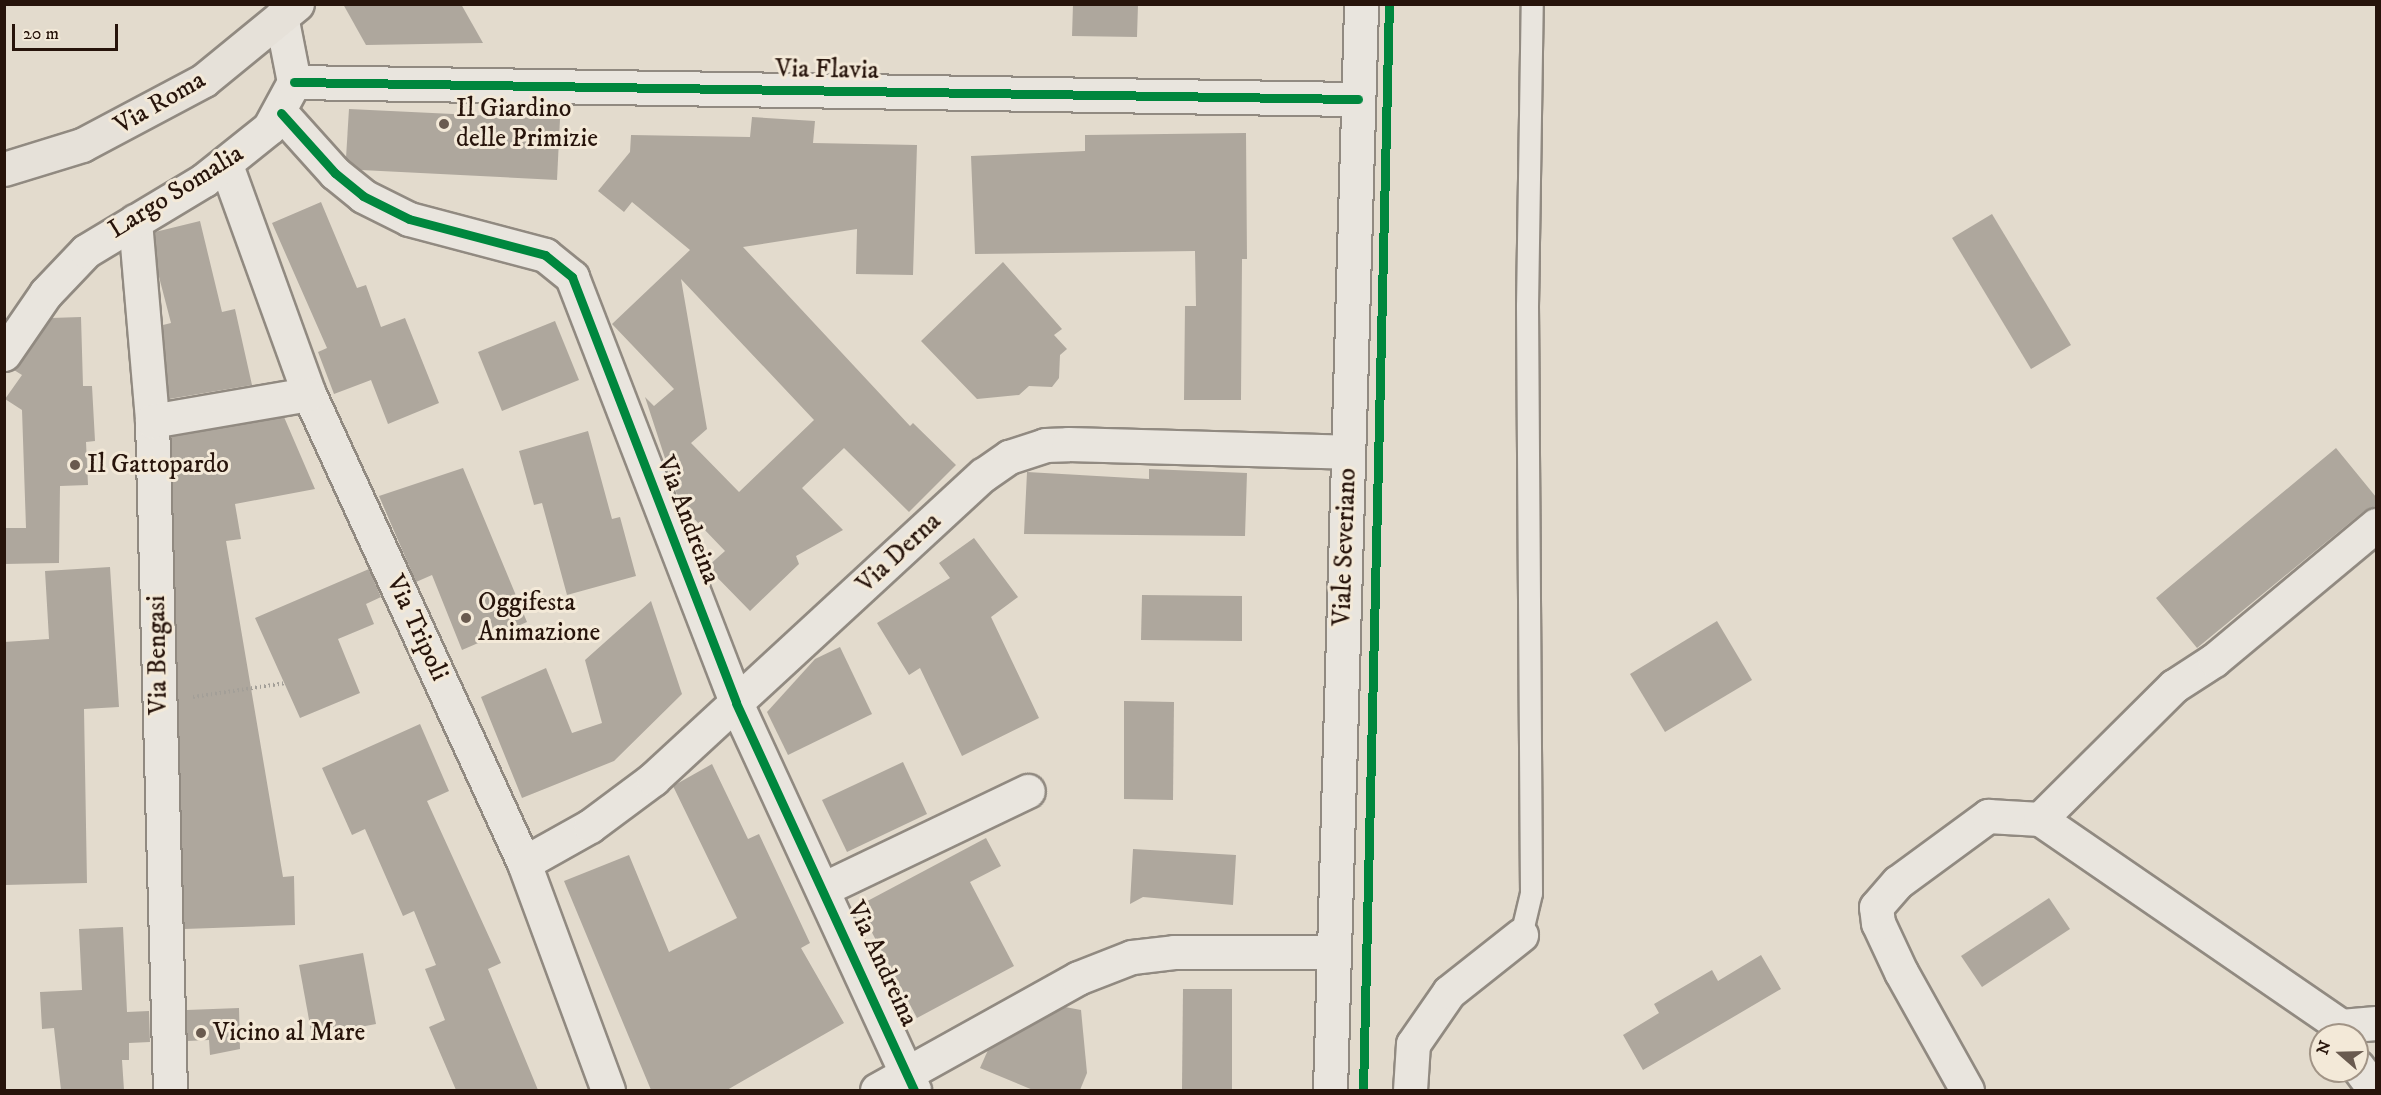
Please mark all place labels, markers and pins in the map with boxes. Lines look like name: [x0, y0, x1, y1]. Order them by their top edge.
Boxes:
place label: Il Giardino delle Primizie: [456, 93, 598, 154]
marker: Il Giardino delle Primizie: [437, 117, 451, 131]
place label: Il Gattopardo: [87, 449, 229, 481]
marker: Il Gattopardo: [68, 458, 82, 472]
place label: Oggifesta Animazione: [478, 587, 600, 648]
marker: Oggifesta Animazione: [459, 611, 473, 625]
place label: Vicino al Mare: [213, 1017, 365, 1049]
marker: Vicino al Mare: [194, 1026, 208, 1040]

